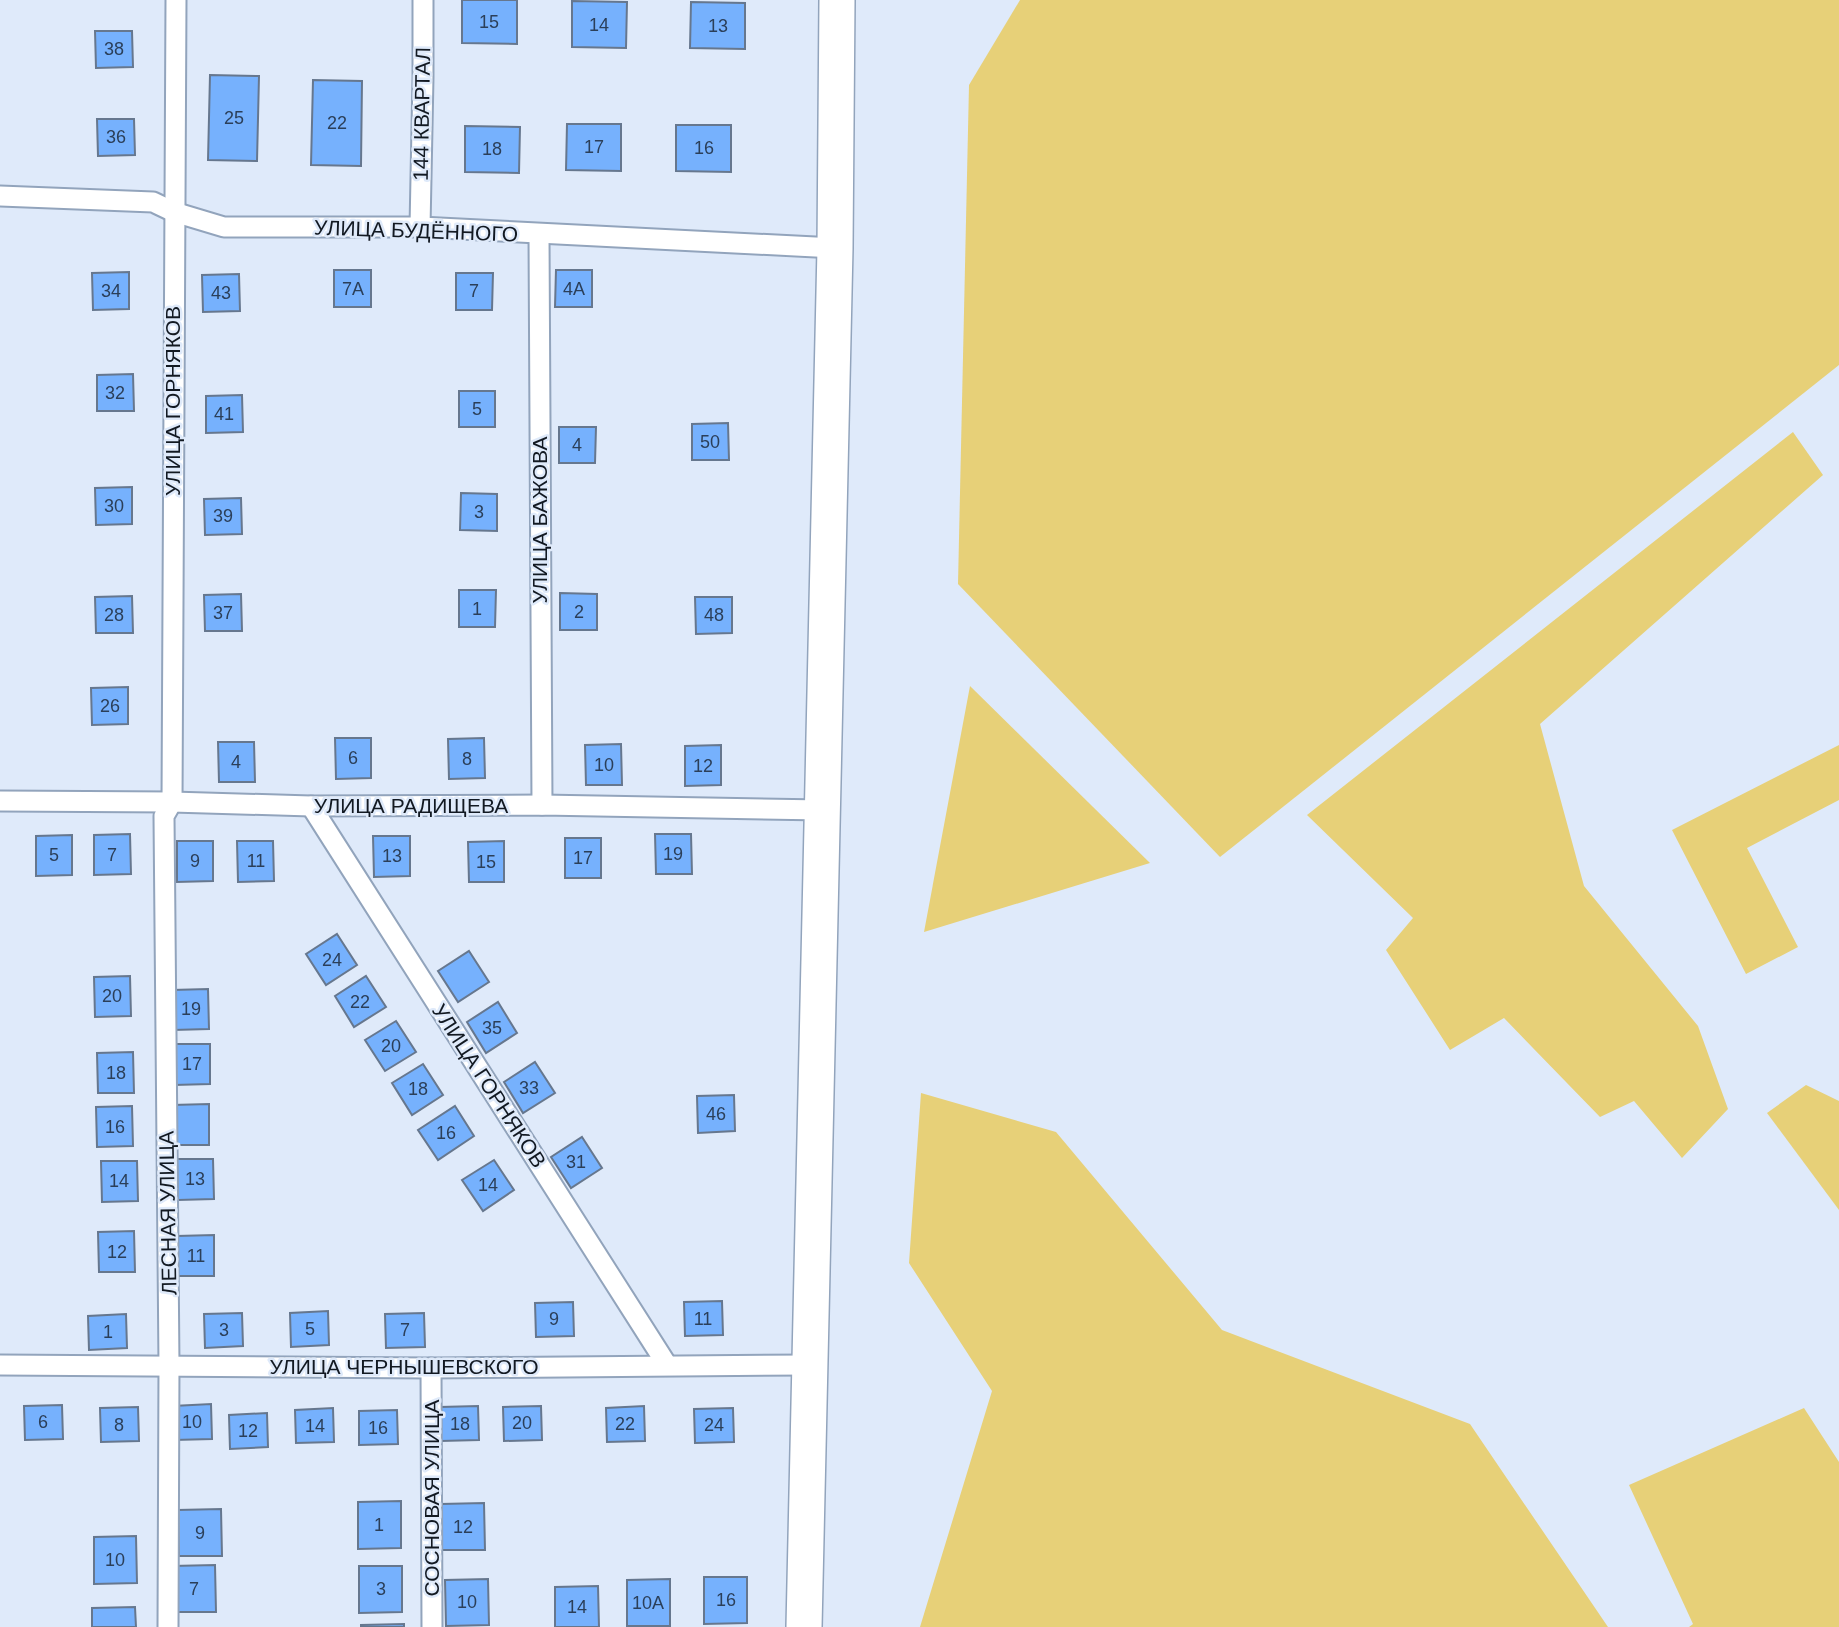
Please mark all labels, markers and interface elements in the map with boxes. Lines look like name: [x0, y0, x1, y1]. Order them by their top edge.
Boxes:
house number: 15: [479, 12, 499, 32]
house number: 14: [589, 15, 609, 35]
house number: 13: [708, 16, 728, 36]
house number: 38: [104, 39, 124, 59]
street label: 144 КВАРТАЛ: [409, 47, 434, 181]
house number: 25: [224, 108, 244, 128]
house number: 22: [327, 113, 347, 133]
house number: 36: [106, 127, 126, 147]
house number: 17: [584, 137, 604, 157]
house number: 16: [694, 138, 714, 158]
house number: 18: [482, 139, 502, 159]
street label: УЛИЦА БУДЁННОГО: [314, 215, 518, 246]
house number: 7А: [342, 279, 364, 299]
house number: 4А: [563, 279, 585, 299]
house number: 34: [101, 281, 121, 301]
house number: 7: [469, 281, 479, 301]
house number: 43: [211, 283, 231, 303]
street label: УЛИЦА ГОРНЯКОВ: [161, 306, 184, 496]
house number: 32: [105, 383, 125, 403]
house number: 5: [472, 399, 482, 419]
house number: 41: [214, 404, 234, 424]
house number: 50: [700, 432, 720, 452]
house number: 4: [572, 435, 582, 455]
street label: УЛИЦА БАЖОВА: [528, 437, 551, 603]
house number: 30: [104, 496, 124, 516]
house number: 3: [474, 502, 484, 522]
house number: 39: [213, 506, 233, 526]
house number: 1: [472, 599, 482, 619]
house number: 2: [574, 602, 584, 622]
house number: 37: [213, 603, 233, 623]
house number: 28: [104, 605, 124, 625]
house number: 48: [704, 605, 724, 625]
house number: 26: [100, 696, 120, 716]
house number: 6: [348, 748, 358, 768]
house number: 8: [462, 749, 472, 769]
house number: 4: [231, 752, 241, 772]
house number: 10: [594, 755, 614, 775]
house number: 12: [693, 756, 713, 776]
street label: УЛИЦА РАДИЩЕВА: [314, 794, 508, 817]
house number: 19: [663, 844, 683, 864]
house number: 5: [49, 845, 59, 865]
house number: 7: [107, 845, 117, 865]
house number: 13: [382, 846, 402, 866]
house number: 17: [573, 848, 593, 868]
house number: 9: [190, 851, 200, 871]
house number: 11: [247, 851, 265, 871]
house number: 15: [476, 852, 496, 872]
house number: 24: [322, 950, 342, 970]
house number: 20: [102, 986, 122, 1006]
house number: 22: [350, 992, 370, 1012]
house number: 19: [181, 999, 201, 1019]
street label: УЛИЦА ГОРНЯКОВ: [428, 1000, 551, 1172]
house number: 35: [482, 1018, 502, 1038]
house number: 20: [381, 1036, 401, 1056]
house number: 17: [182, 1054, 202, 1074]
house number: 18: [106, 1063, 126, 1083]
house number: 33: [519, 1078, 539, 1098]
house number: 18: [408, 1079, 428, 1099]
house number: 46: [706, 1104, 726, 1124]
house number: 16: [105, 1117, 125, 1137]
house number: 16: [436, 1123, 456, 1143]
street label: ЛЕСНАЯ УЛИЦА: [155, 1131, 180, 1295]
house number: 31: [566, 1152, 586, 1172]
house number: 13: [185, 1169, 205, 1189]
house number: 14: [109, 1171, 129, 1191]
house number: 14: [478, 1175, 498, 1195]
house number: 12: [107, 1242, 127, 1262]
house number: 11: [187, 1246, 205, 1266]
house number: 9: [549, 1309, 559, 1329]
house number: 11: [694, 1309, 712, 1329]
house number: 5: [305, 1319, 315, 1339]
house number: 3: [219, 1320, 229, 1340]
house number: 7: [400, 1320, 410, 1340]
house number: 1: [103, 1322, 113, 1342]
street label: УЛИЦА ЧЕРНЫШЕВСКОГО: [269, 1355, 539, 1378]
street label: СОСНОВАЯ УЛИЦА: [420, 1399, 443, 1597]
house number: 6: [38, 1412, 48, 1432]
house number: 10: [182, 1412, 202, 1432]
house number: 20: [512, 1413, 532, 1433]
house number: 18: [450, 1414, 470, 1434]
house number: 22: [615, 1414, 635, 1434]
house number: 8: [114, 1415, 124, 1435]
house number: 24: [704, 1415, 724, 1435]
house number: 14: [305, 1416, 325, 1436]
house number: 16: [368, 1418, 388, 1438]
house number: 12: [238, 1421, 258, 1441]
house number: 1: [374, 1515, 384, 1535]
house number: 12: [453, 1517, 473, 1537]
house number: 9: [195, 1523, 205, 1543]
house number: 10: [105, 1550, 125, 1570]
house number: 7: [189, 1579, 199, 1599]
house number: 3: [376, 1579, 386, 1599]
house number: 16: [716, 1590, 736, 1610]
house number: 10: [457, 1592, 477, 1612]
house number: 10А: [632, 1593, 664, 1613]
house number: 14: [567, 1597, 587, 1617]

